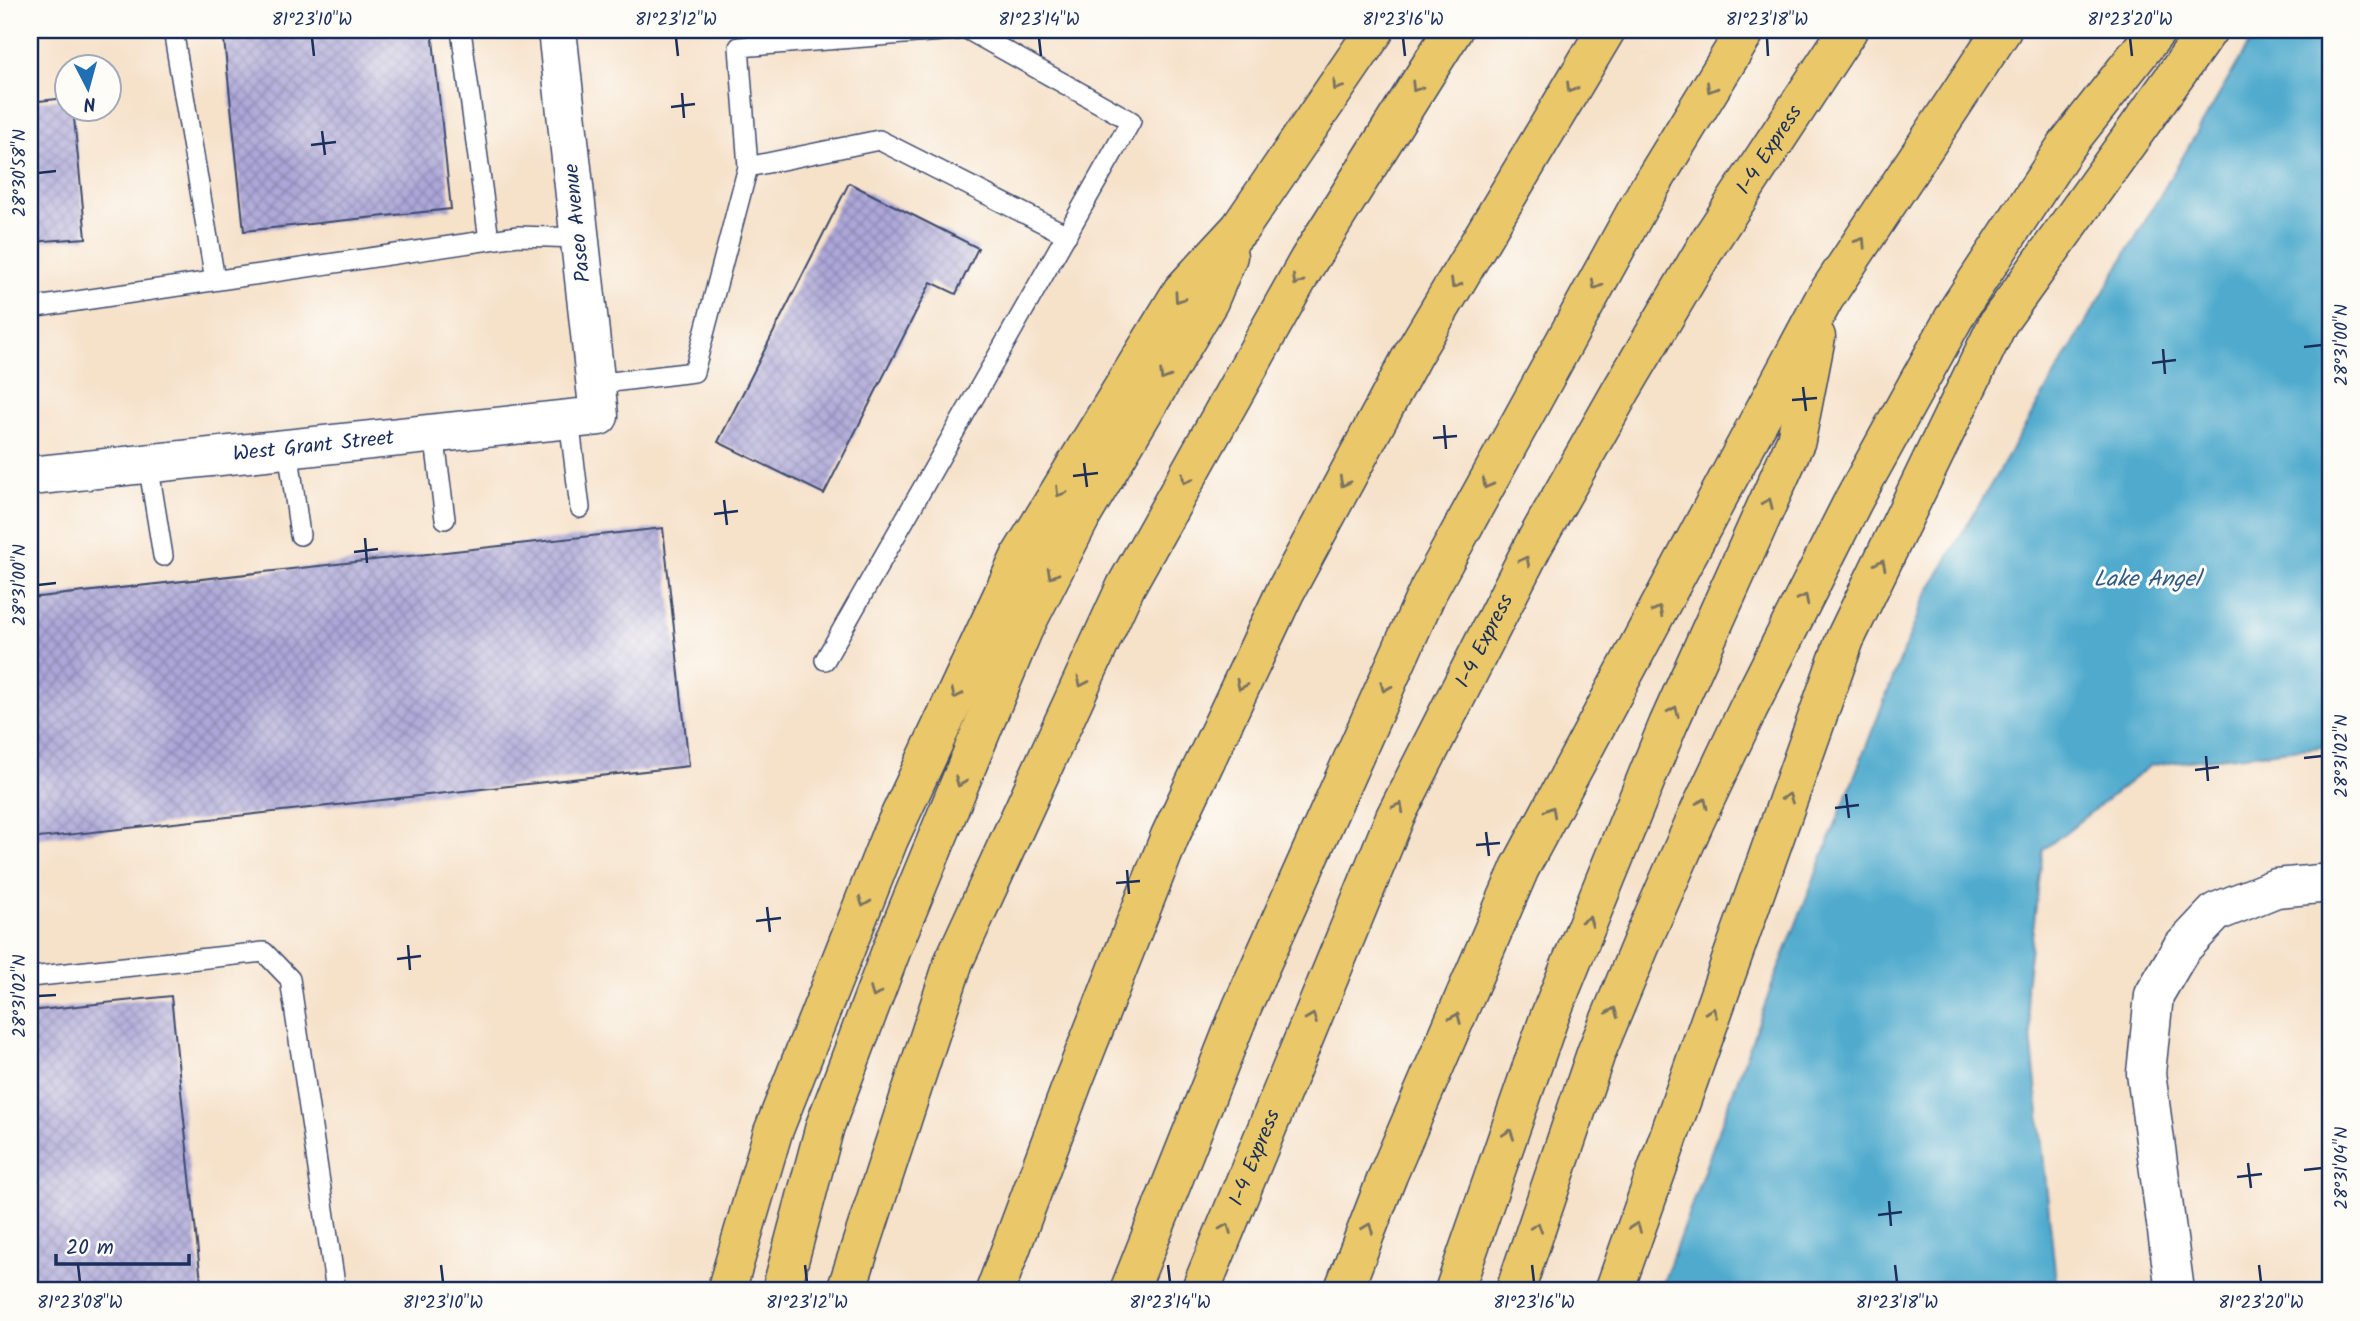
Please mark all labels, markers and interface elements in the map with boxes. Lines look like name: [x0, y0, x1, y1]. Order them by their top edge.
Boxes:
text: 81°23'10"W: [272, 6, 352, 35]
text: 81°23'12"W: [635, 6, 717, 35]
text: 81°23'14"W: [998, 6, 1080, 35]
text: 81°23'16"W: [1362, 6, 1444, 35]
text: 81°23'18"W: [1726, 6, 1808, 35]
text: 81°23'20"W: [2087, 6, 2173, 35]
north arrow: [52, 52, 122, 122]
one-way arrow: [1333, 78, 1345, 91]
one-way arrow: [1412, 80, 1425, 93]
one-way arrow: [1566, 81, 1579, 94]
one-way arrow: [1706, 81, 1719, 94]
text: N: [82, 87, 97, 118]
street label: I-4 Express: [1728, 98, 1811, 202]
text: 28°30'58"N: [6, 129, 35, 217]
street label: Paseo Avenue: [555, 161, 601, 284]
one-way arrow: [1853, 237, 1866, 250]
one-way arrow: [1292, 274, 1305, 286]
one-way arrow: [1450, 276, 1463, 289]
one-way arrow: [1591, 277, 1604, 290]
one-way arrow: [1175, 290, 1187, 303]
text: 28°31'00"N: [2328, 304, 2357, 386]
one-way arrow: [1160, 369, 1173, 382]
street label: West Grant Street: [231, 421, 397, 471]
one-way arrow: [1181, 472, 1194, 485]
one-way arrow: [1339, 475, 1352, 488]
one-way arrow: [1482, 477, 1495, 489]
one-way arrow: [1055, 484, 1068, 497]
one-way arrow: [1760, 498, 1774, 510]
text: 28°31'00"N: [6, 544, 35, 626]
one-way arrow: [1517, 556, 1531, 568]
one-way arrow: [1873, 559, 1887, 571]
water label: Lake Angel: [2094, 562, 2205, 598]
one-way arrow: [1046, 566, 1060, 579]
street label: I-4 Express: [1447, 588, 1522, 694]
one-way arrow: [1795, 594, 1809, 606]
one-way arrow: [1649, 605, 1663, 618]
one-way arrow: [1076, 675, 1090, 687]
one-way arrow: [1235, 678, 1249, 690]
one-way arrow: [1379, 680, 1393, 693]
one-way arrow: [950, 687, 964, 699]
one-way arrow: [1666, 705, 1680, 718]
text: 28°31'02"N: [2328, 714, 2357, 798]
one-way arrow: [955, 775, 969, 787]
one-way arrow: [1780, 792, 1794, 805]
one-way arrow: [1695, 798, 1709, 810]
one-way arrow: [1391, 802, 1405, 815]
one-way arrow: [1542, 806, 1556, 818]
one-way arrow: [858, 895, 872, 907]
one-way arrow: [1580, 916, 1594, 928]
text: 28°31'02"N: [6, 954, 35, 1038]
one-way arrow: [869, 986, 883, 998]
one-way arrow: [1605, 1007, 1619, 1019]
one-way arrow: [1704, 1007, 1718, 1019]
one-way arrow: [1304, 1012, 1318, 1024]
one-way arrow: [1448, 1013, 1462, 1025]
street label: I-4 Express: [1220, 1104, 1289, 1211]
text: 28°31'04"N: [2328, 1127, 2357, 1210]
one-way arrow: [1501, 1129, 1515, 1141]
one-way arrow: [1529, 1221, 1543, 1233]
one-way arrow: [1628, 1221, 1642, 1233]
one-way arrow: [1359, 1222, 1373, 1234]
scale bar: [56, 1223, 189, 1267]
one-way arrow: [1217, 1223, 1231, 1235]
text: 20 m: [66, 1232, 114, 1265]
text: 81°23'08"W: [37, 1289, 123, 1318]
text: 81°23'10"W: [403, 1289, 483, 1318]
text: 81°23'12"W: [766, 1289, 848, 1318]
text: 81°23'14"W: [1129, 1289, 1211, 1318]
text: 81°23'16"W: [1493, 1289, 1575, 1318]
text: 81°23'18"W: [1856, 1289, 1938, 1318]
text: 81°23'20"W: [2218, 1289, 2304, 1318]

